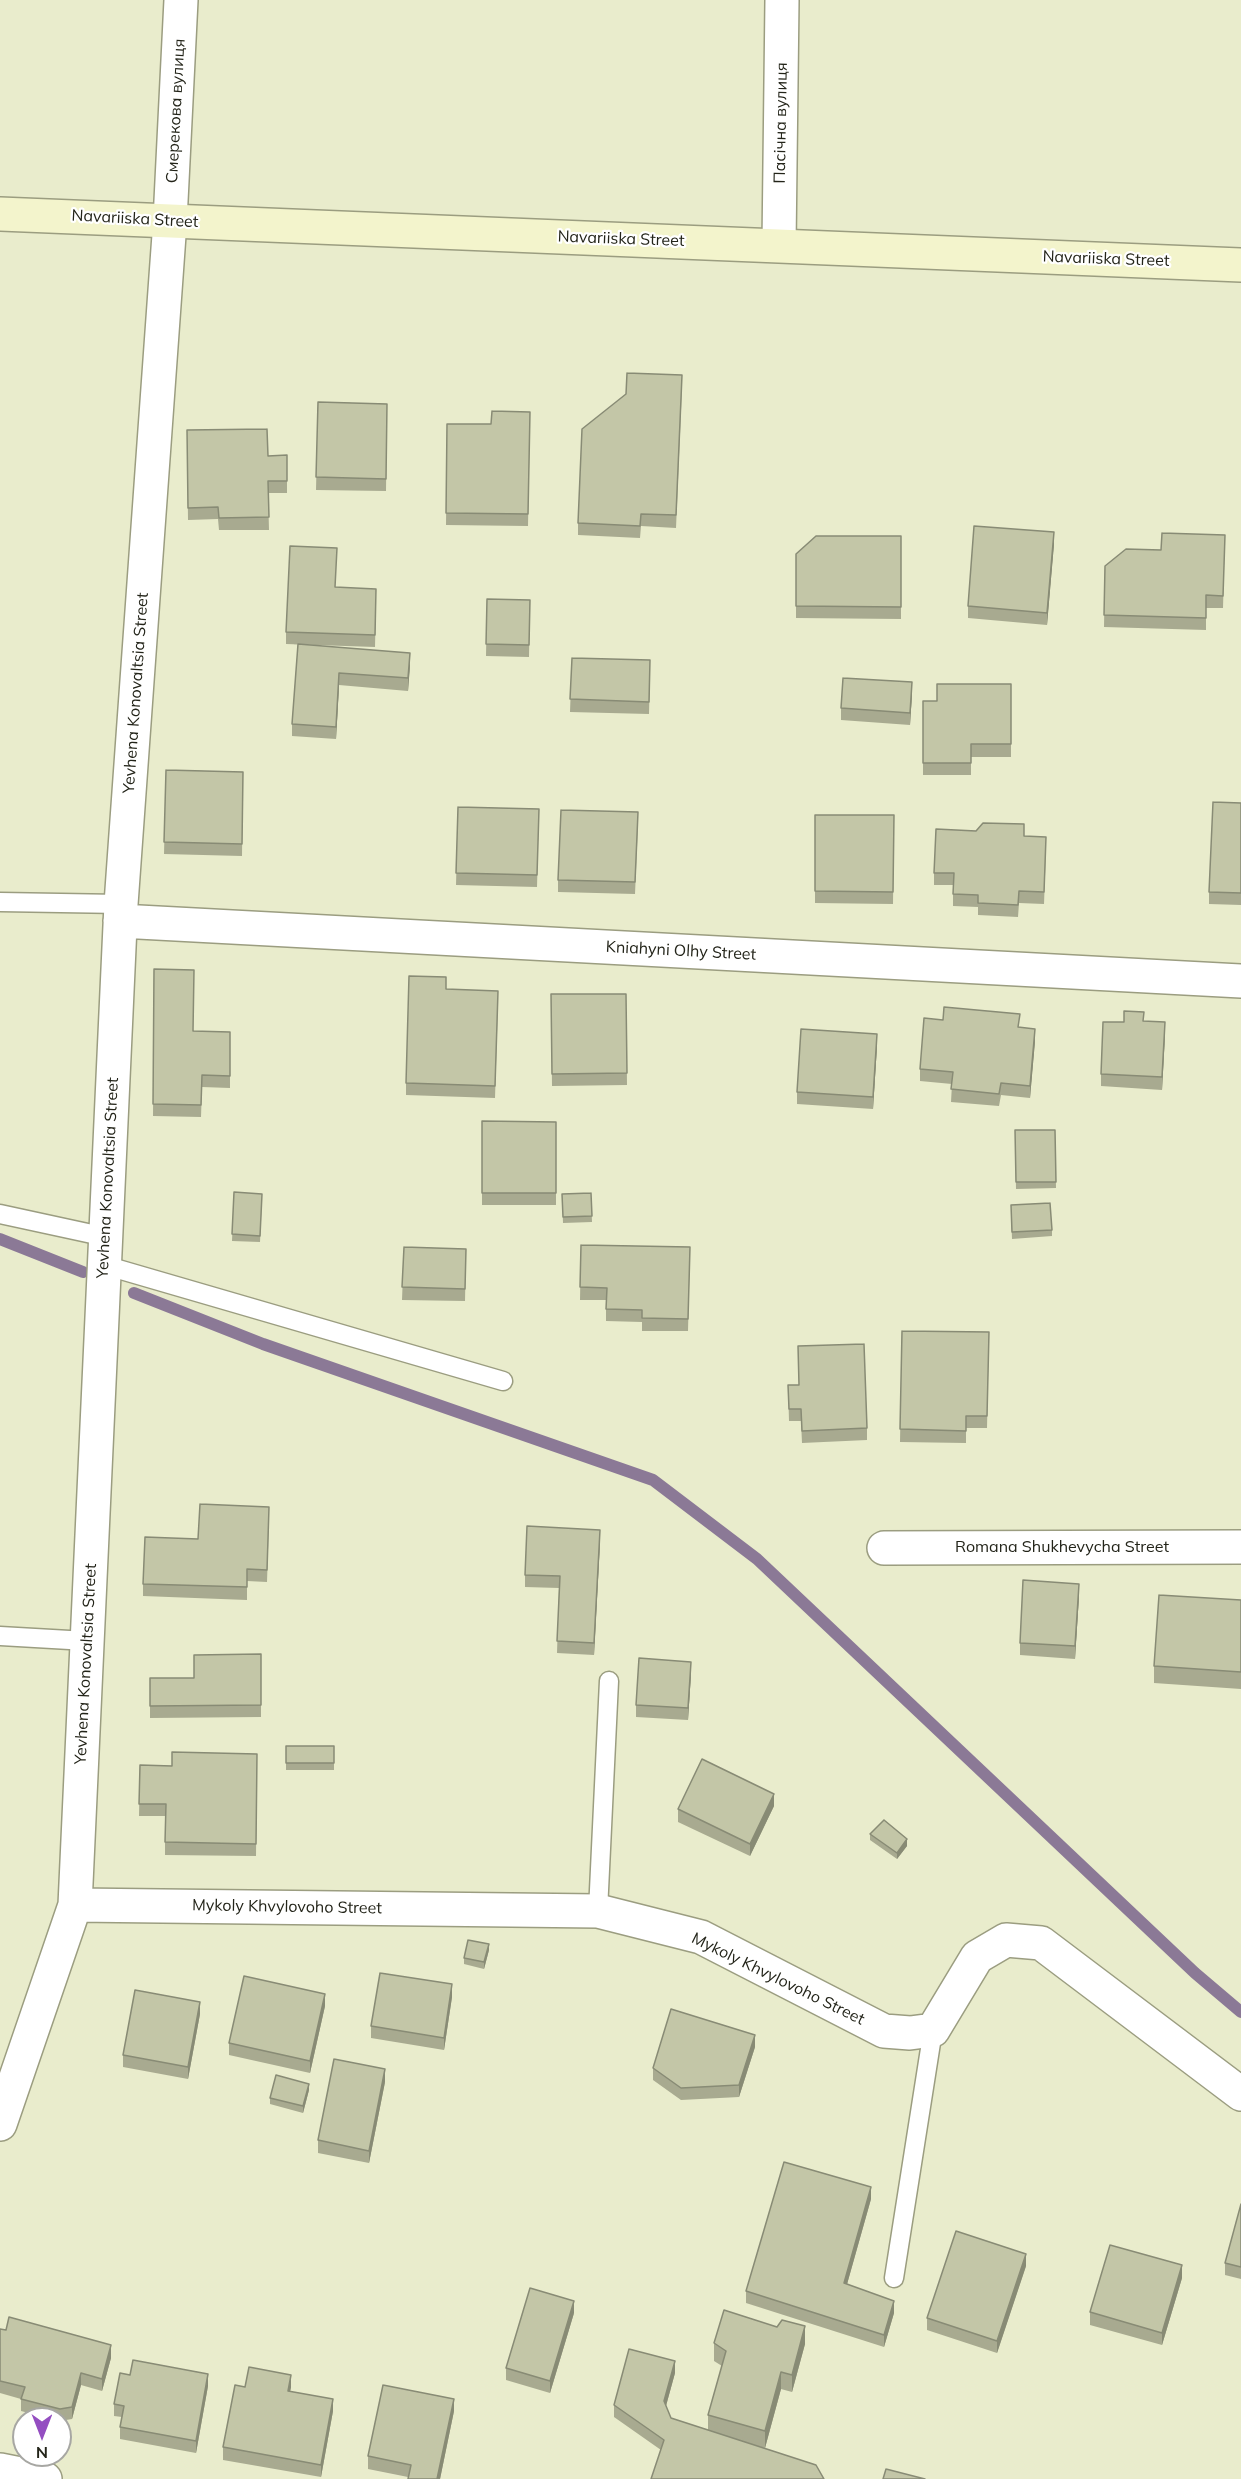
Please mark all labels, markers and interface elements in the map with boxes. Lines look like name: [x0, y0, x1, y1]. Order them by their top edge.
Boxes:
street label: Смерекова вулиця: [163, 38, 189, 184]
street label: Пасічна вулиця: [770, 62, 792, 184]
street label: Navariiska Street: [71, 206, 199, 232]
street label: Navariiska Street: [557, 227, 685, 251]
street label: Navariiska Street: [1042, 247, 1170, 271]
street label: Yevhena Konovaltsia Street: [119, 592, 153, 794]
street label: Kniahyni Olhy Street: [605, 937, 757, 965]
street label: Yevhena Konovaltsia Street: [93, 1077, 123, 1279]
street label: Romana Shukhevycha Street: [955, 1537, 1169, 1557]
street label: Yevhena Konovaltsia Street: [71, 1563, 101, 1765]
street label: Mykoly Khvylovoho Street: [192, 1896, 382, 1918]
street label: Mykoly Khvylovoho Street: [689, 1929, 867, 2029]
north arrow: [12, 2407, 72, 2467]
text: N: [36, 2443, 48, 2463]

